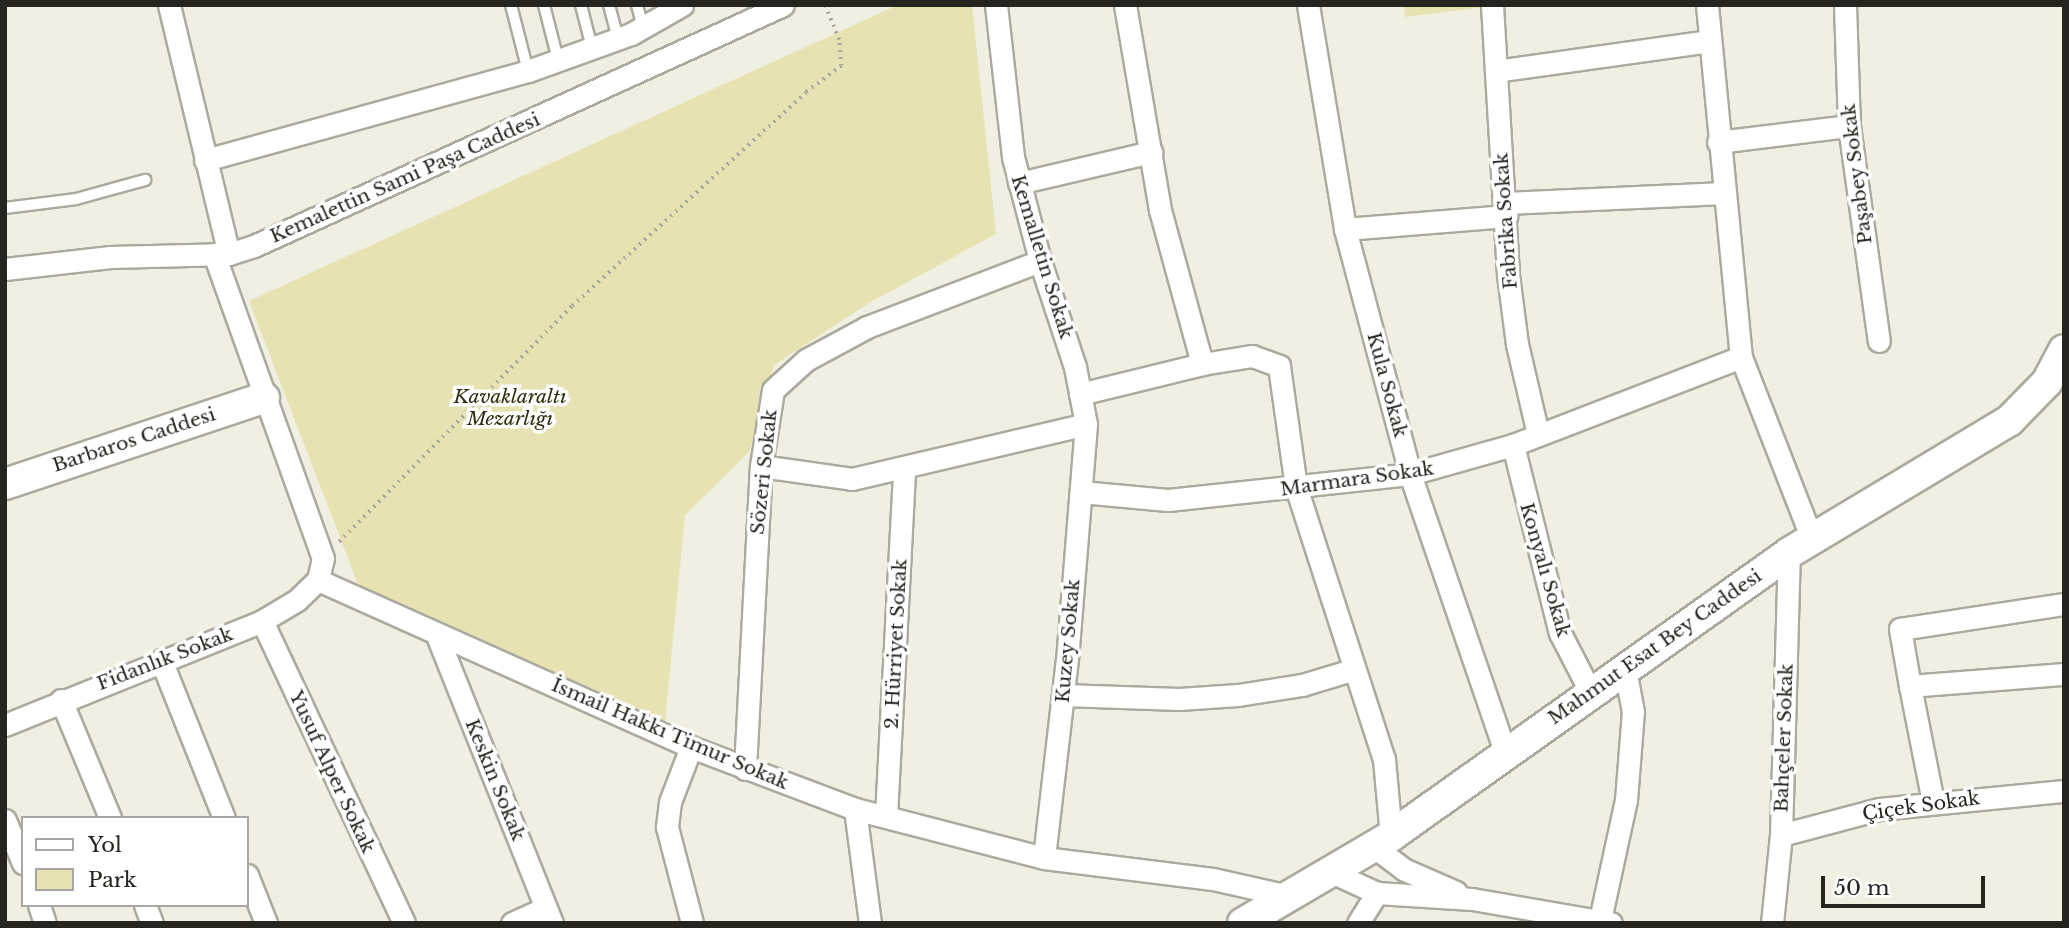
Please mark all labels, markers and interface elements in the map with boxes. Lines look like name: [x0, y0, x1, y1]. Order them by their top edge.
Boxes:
street label: Paşabey Sokak: [1837, 102, 1877, 246]
street label: Kemalettin Sami Paşa Caddesi: [266, 108, 544, 248]
street label: Fabrika Sokak: [1490, 152, 1522, 290]
street label: Kemalletin Sokak: [1006, 172, 1078, 342]
street label: Kula Sokak: [1362, 330, 1412, 440]
park label: Kavaklaraltı Mezarlığı: [453, 386, 567, 430]
street label: Barbaros Caddesi: [50, 403, 218, 477]
street label: Sözeri Sokak: [746, 408, 782, 536]
street label: Marmara Sokak: [1279, 457, 1435, 501]
street label: Konyalı Sokak: [1515, 500, 1575, 640]
street label: 2. Hürriyet Sokak: [880, 558, 912, 730]
street label: Mahmut Esat Bey Caddesi: [1544, 564, 1766, 730]
street label: Kuzey Sokak: [1051, 578, 1085, 704]
street label: Fidanlık Sokak: [94, 623, 236, 695]
street label: Bahçeler Sokak: [1770, 663, 1798, 813]
street label: İsmail Hakkı Timur Sokak: [548, 673, 792, 795]
street label: Yusuf Alper Sokak: [284, 687, 380, 857]
street label: Keskin Sokak: [460, 716, 530, 844]
street label: Çiçek Sokak: [1861, 786, 1981, 826]
legend: [21, 816, 248, 907]
text: Yol: [88, 832, 122, 858]
scale bar: [1824, 862, 1988, 906]
text: Park: [88, 867, 137, 893]
text: 50 m: [1834, 875, 1889, 901]

